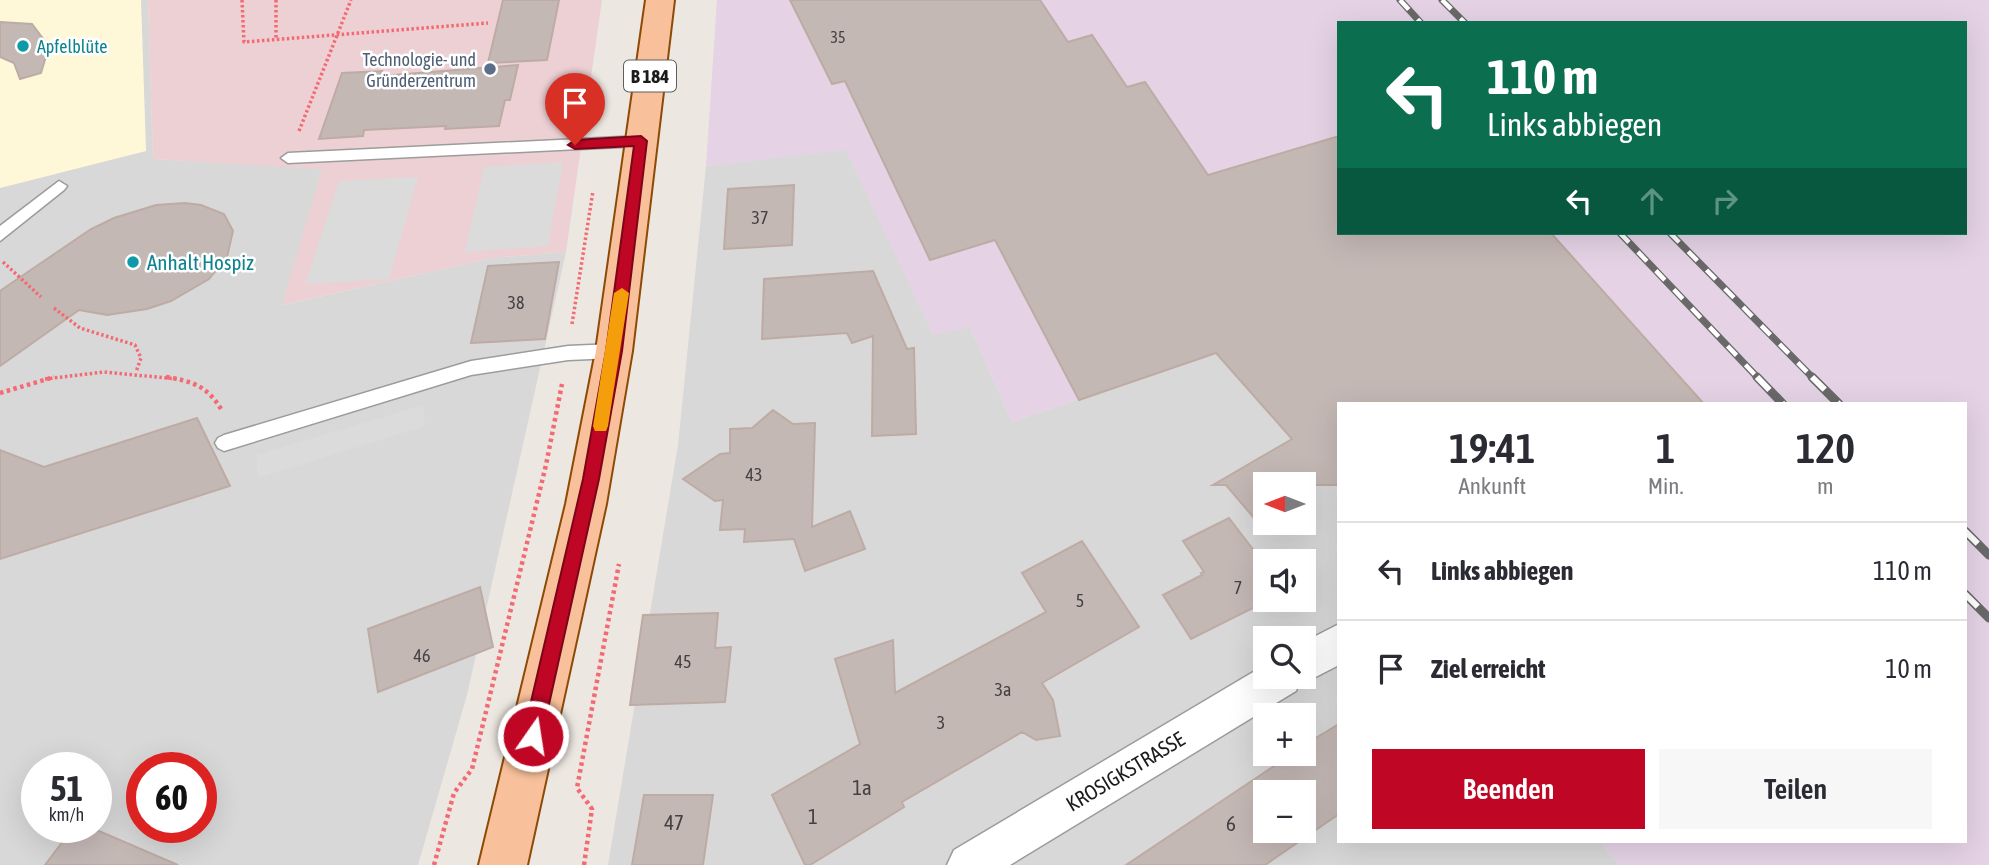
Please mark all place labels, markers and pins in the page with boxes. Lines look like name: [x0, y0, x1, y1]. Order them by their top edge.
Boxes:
place label: Apfelblüte: [37, 36, 107, 57]
marker: Apfelblüte: [15, 38, 31, 54]
place label: Technologie- und Gründerzentrum: [362, 49, 476, 91]
marker: Technologie- und Gründerzentrum: [482, 61, 498, 77]
pin: [545, 73, 605, 145]
place label: Anhalt Hospiz: [147, 250, 254, 274]
marker: Anhalt Hospiz: [125, 254, 141, 270]

